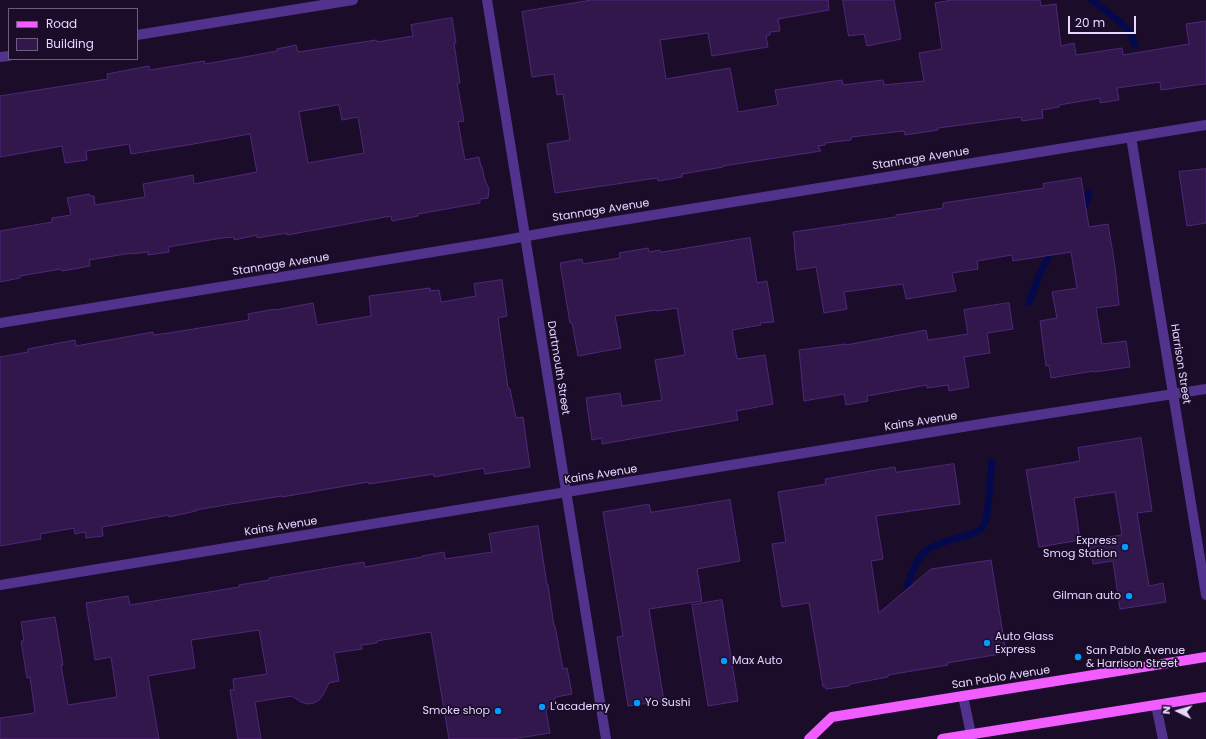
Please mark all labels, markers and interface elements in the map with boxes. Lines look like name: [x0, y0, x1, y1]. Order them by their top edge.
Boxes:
legend: [8, 8, 138, 60]
scale bar: [1070, 8, 1138, 34]
text: 20 m: [1075, 14, 1105, 31]
text: Road: [46, 15, 77, 32]
text: Building: [46, 35, 94, 52]
street label: Stannage Avenue: [872, 145, 970, 173]
street label: Stannage Avenue: [552, 197, 650, 225]
street label: Stannage Avenue: [232, 251, 330, 279]
street label: Dartmouth Street: [544, 320, 572, 416]
street label: Harrison Street: [1167, 323, 1193, 405]
street label: Kains Avenue: [884, 410, 958, 434]
street label: Kains Avenue: [564, 463, 638, 487]
street label: Kains Avenue: [244, 515, 318, 539]
place label: Express Smog Station: [1043, 534, 1117, 560]
marker: Express Smog Station: [1120, 542, 1130, 552]
place label: Gilman auto: [1053, 589, 1121, 603]
marker: Gilman auto: [1124, 591, 1134, 601]
place label: Auto Glass Express: [995, 630, 1054, 656]
marker: Auto Glass Express: [982, 638, 992, 648]
place label: San Pablo Avenue & Harrison Street: [1086, 644, 1185, 670]
marker: San Pablo Avenue & Harrison Street: [1073, 652, 1083, 662]
place label: Max Auto: [732, 654, 783, 668]
marker: Max Auto: [719, 656, 729, 666]
street label: San Pablo Avenue: [951, 664, 1051, 692]
north arrow: [1158, 691, 1198, 731]
place label: Yo Sushi: [645, 696, 690, 710]
marker: Yo Sushi: [632, 698, 642, 708]
place label: L'academy: [550, 700, 610, 714]
marker: L'academy: [537, 702, 547, 712]
place label: Smoke shop: [422, 704, 490, 718]
text: N: [1158, 705, 1174, 715]
marker: Smoke shop: [493, 706, 503, 716]

